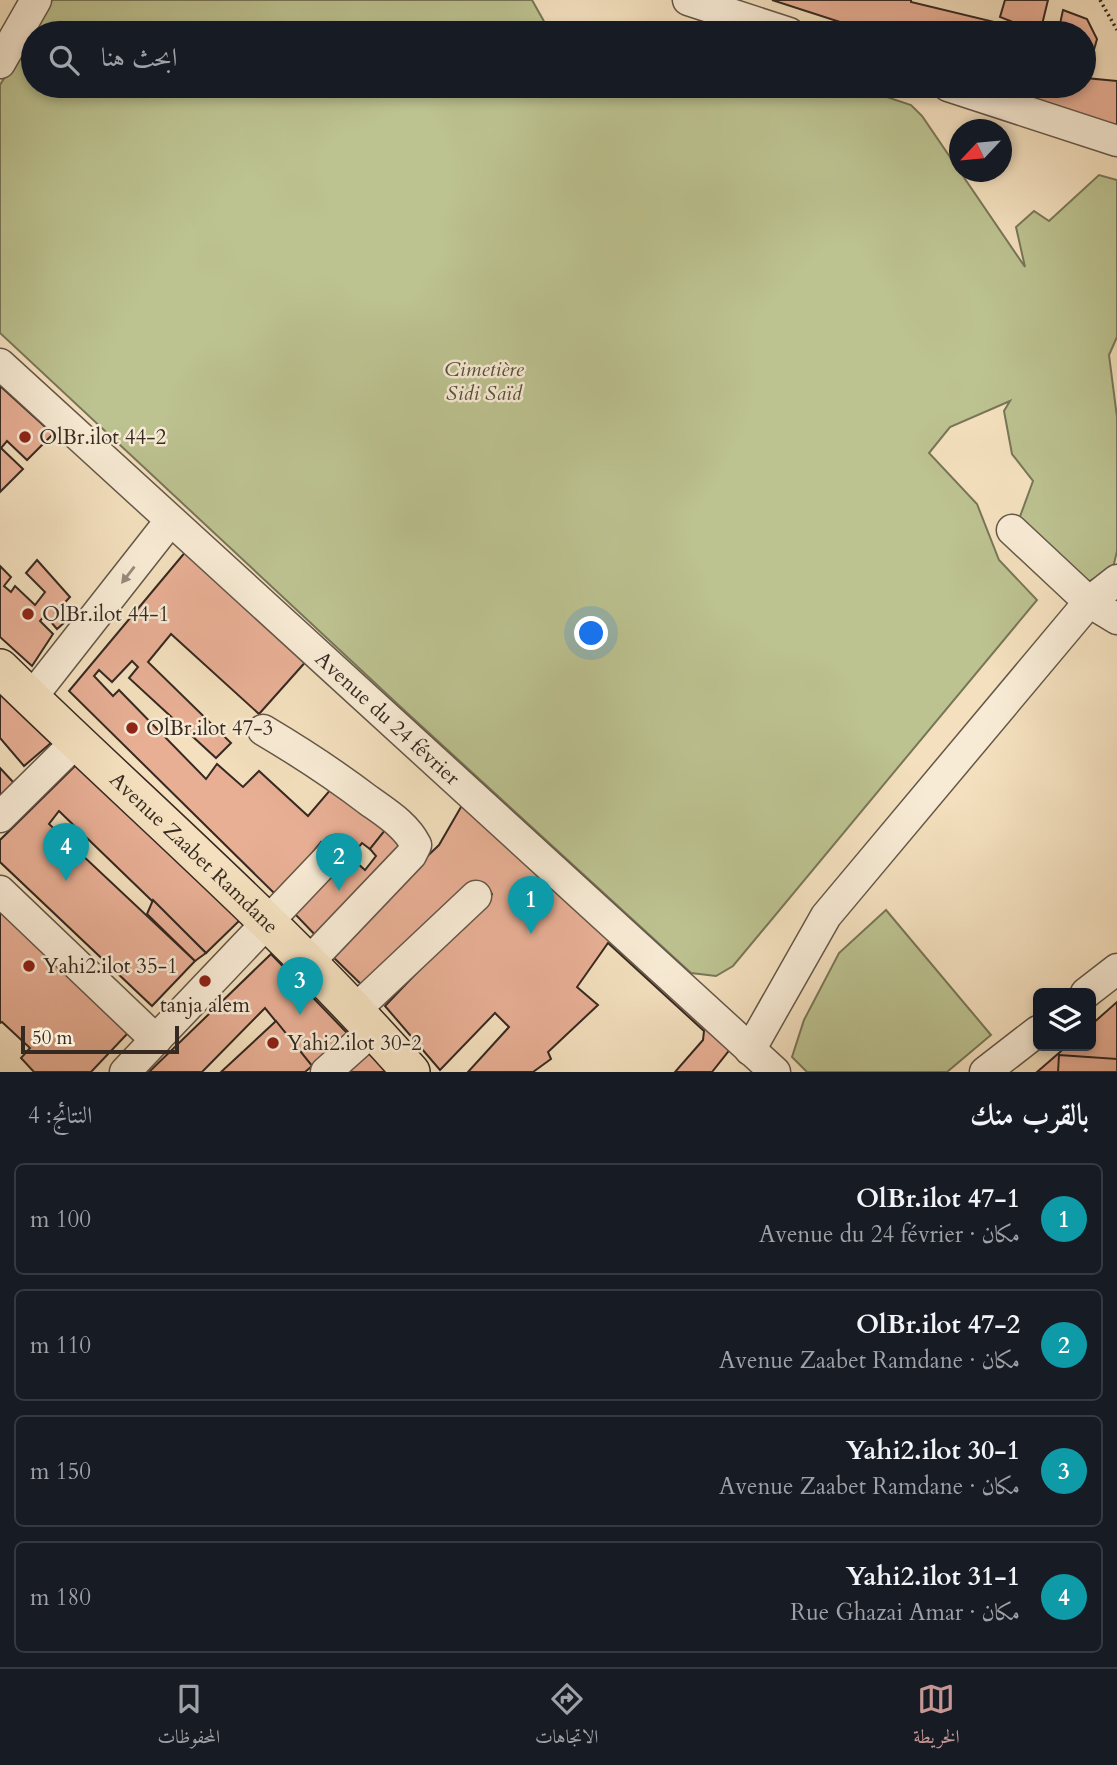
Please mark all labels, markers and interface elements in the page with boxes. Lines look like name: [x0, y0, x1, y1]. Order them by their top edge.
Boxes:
search box: [21, 21, 1096, 98]
text: ابحث هنا: [101, 40, 177, 75]
icon: search: [45, 41, 83, 79]
north arrow: [949, 119, 1012, 182]
park label: Cimetière Sidi Saïd: [444, 355, 525, 408]
place label: OlBr.ilot 44-2: [39, 423, 167, 452]
marker: OlBr.ilot 44-2: [17, 429, 33, 445]
one-way arrow: [120, 565, 135, 583]
place label: OlBr.ilot 44-1: [42, 600, 169, 629]
marker: OlBr.ilot 44-1: [20, 606, 36, 622]
your location: [574, 616, 608, 650]
street label: Avenue du 24 février: [309, 644, 467, 792]
place label: OlBr.ilot 47-3: [146, 714, 273, 743]
marker: OlBr.ilot 47-3: [124, 720, 140, 736]
street label: Avenue Zaabet Ramdane: [103, 765, 285, 940]
pin: 4: [43, 823, 89, 881]
pin: 2: [316, 833, 362, 891]
pin: 1: [508, 876, 554, 934]
place label: Yahi2.ilot 35-1: [43, 952, 178, 981]
pin: 3: [277, 957, 323, 1015]
marker: Yahi2.ilot 35-1: [21, 958, 37, 974]
marker: tanja alem: [197, 973, 213, 989]
map controls: [1033, 988, 1096, 1051]
button: layers: [1033, 988, 1096, 1051]
place label: tanja alem: [160, 991, 250, 1020]
scale bar: [21, 1023, 178, 1055]
text: 50 m: [32, 1025, 73, 1051]
place label: Yahi2.ilot 30-2: [287, 1029, 422, 1058]
marker: Yahi2.ilot 30-2: [265, 1035, 281, 1051]
text: بالقرب منك: [970, 1095, 1089, 1136]
text: النتائج: 4: [28, 1100, 92, 1131]
text: OlBr.ilot 47-1: [856, 1181, 1020, 1216]
text: 100 m: [30, 1204, 91, 1235]
text: 1: [1058, 1204, 1070, 1235]
text: مكان · Avenue du 24 février: [759, 1219, 1020, 1250]
text: OlBr.ilot 47-2: [856, 1307, 1020, 1342]
text: 110 m: [30, 1330, 91, 1361]
text: 2: [1058, 1330, 1070, 1361]
text: مكان · Avenue Zaabet Ramdane: [719, 1345, 1020, 1376]
text: Yahi2.ilot 30-1: [846, 1433, 1020, 1468]
text: 150 m: [30, 1456, 91, 1487]
text: 3: [1058, 1456, 1070, 1487]
text: مكان · Avenue Zaabet Ramdane: [719, 1471, 1020, 1502]
text: Yahi2.ilot 31-1: [846, 1559, 1020, 1594]
text: 180 m: [30, 1582, 91, 1613]
text: 4: [1058, 1582, 1070, 1613]
text: مكان · Rue Ghazai Amar: [790, 1597, 1020, 1628]
tab: المحفوظات: [157, 1680, 220, 1755]
tab: الاتجاهات: [535, 1680, 598, 1755]
tab: الخريطة: [913, 1680, 960, 1755]

